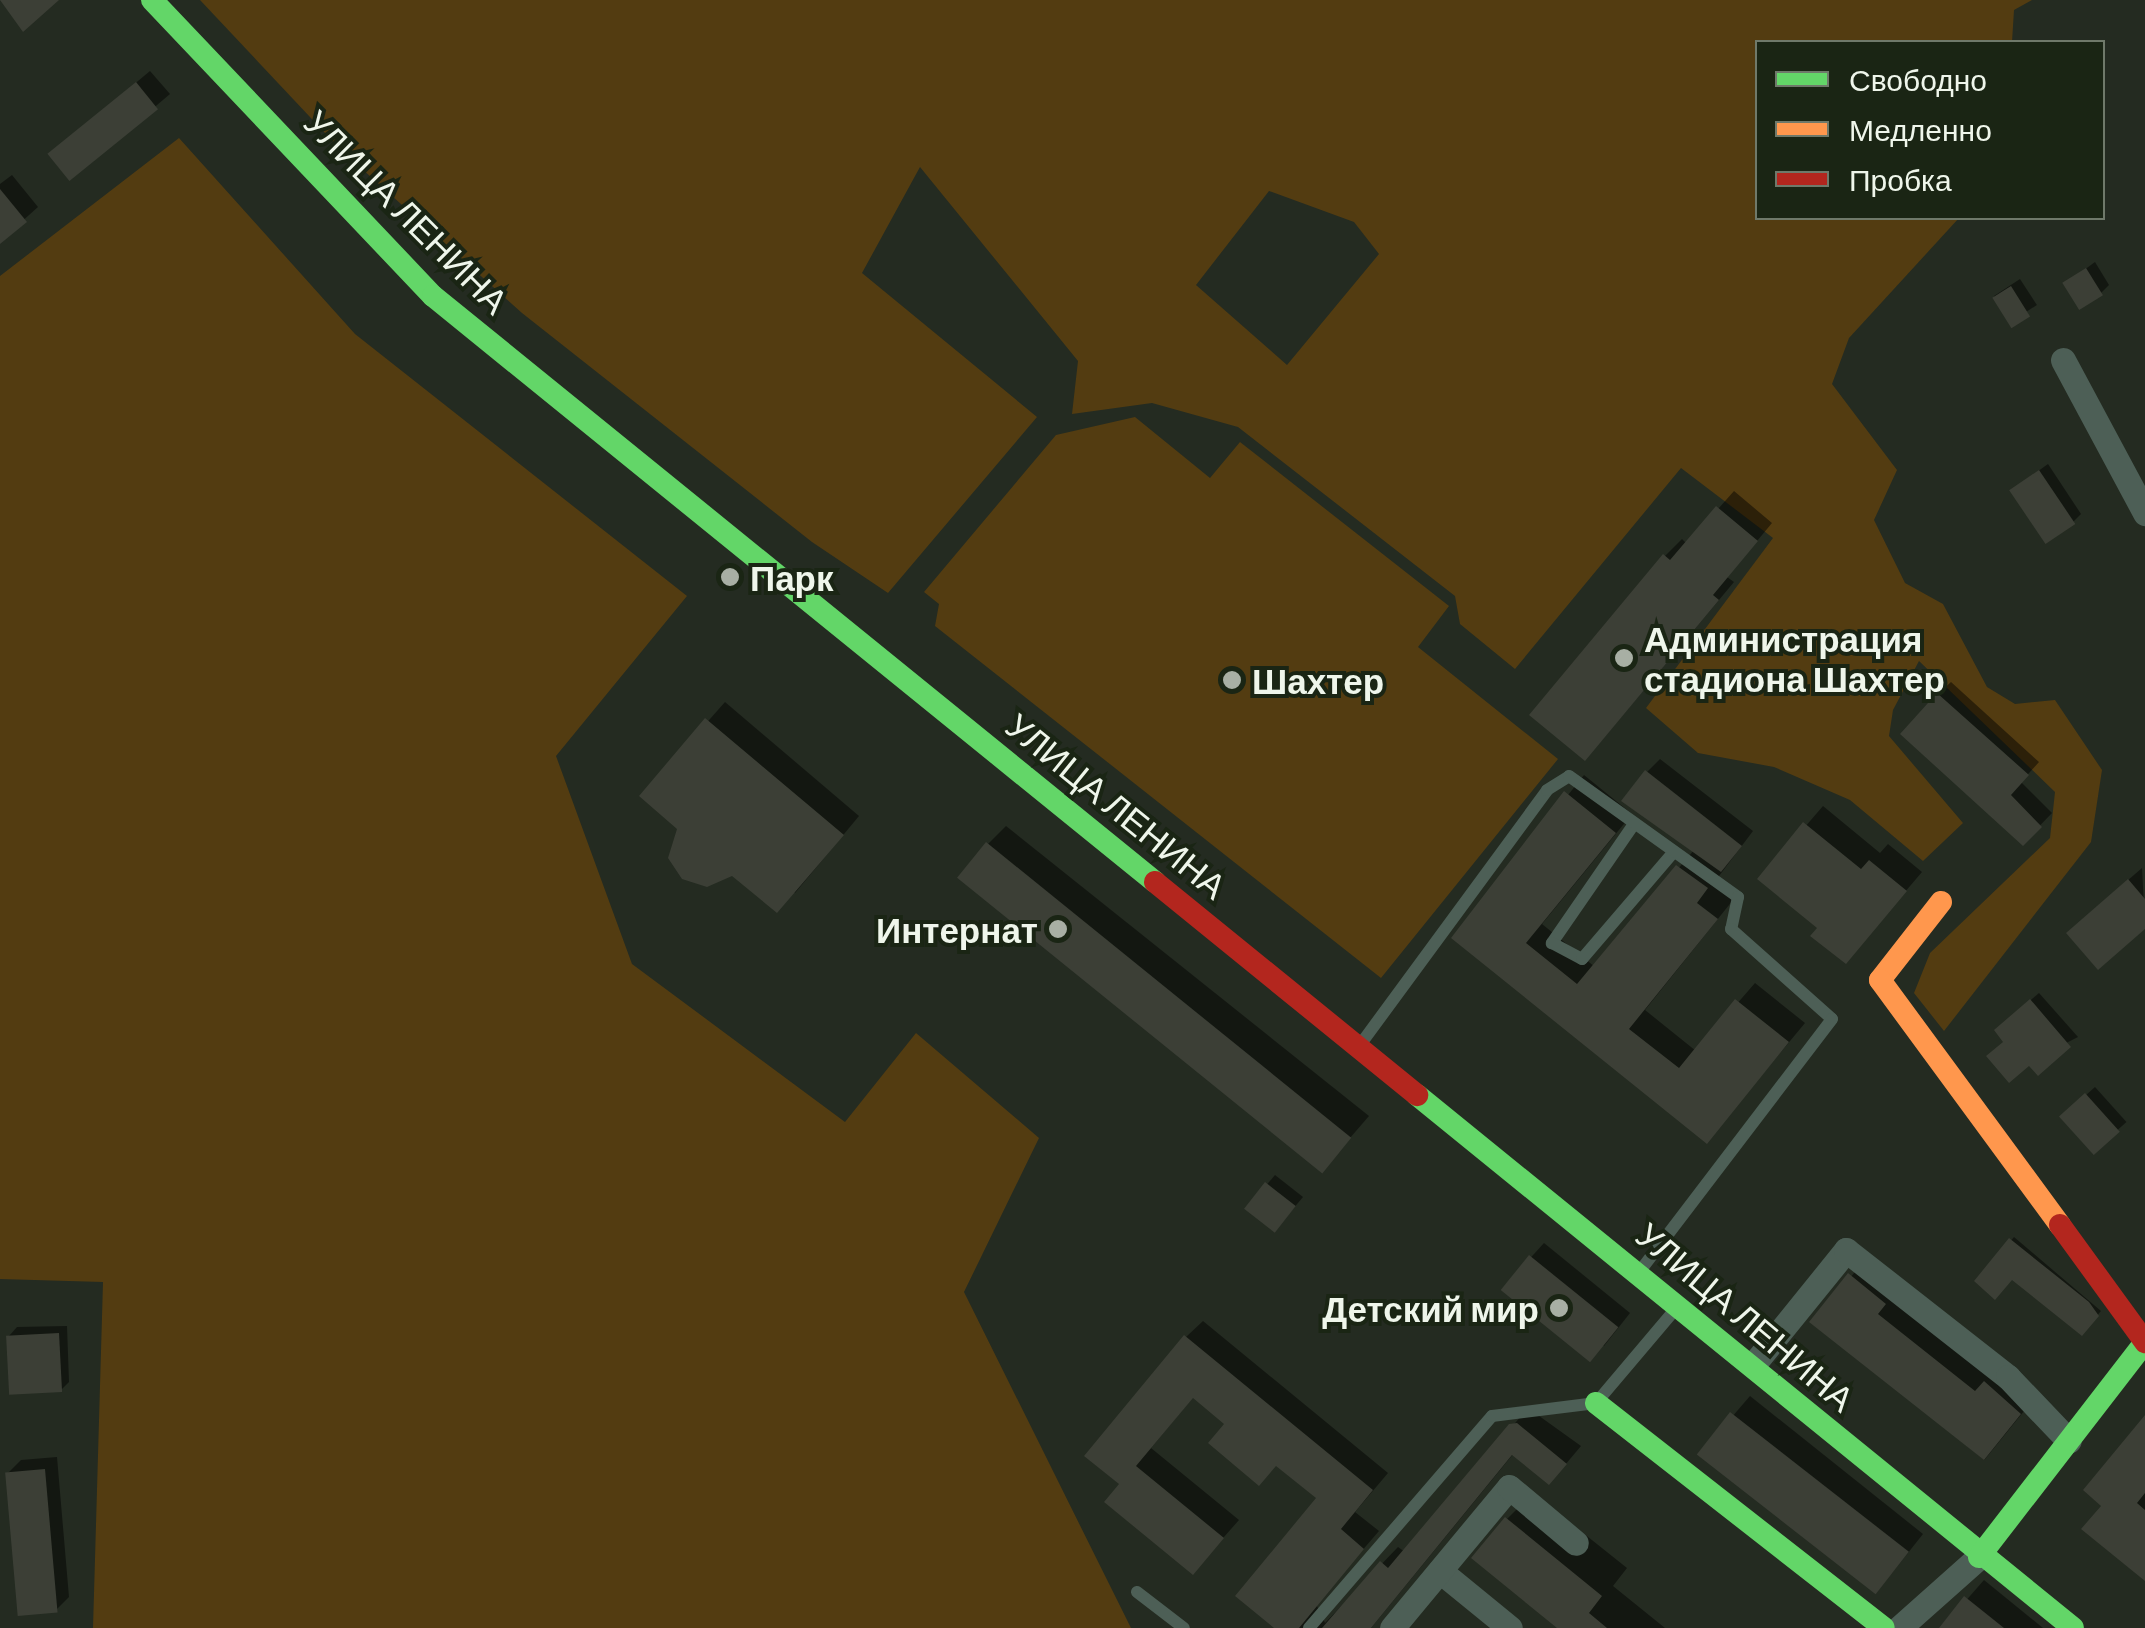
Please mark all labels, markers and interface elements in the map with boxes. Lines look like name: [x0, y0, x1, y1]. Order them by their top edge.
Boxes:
legend: [1755, 40, 2105, 220]
text: Свободно: [1849, 61, 1987, 97]
street label: УЛИЦА ЛЕНИНА: [296, 100, 518, 322]
text: Медленно: [1849, 111, 1992, 147]
text: Пробка: [1849, 161, 1952, 197]
place label: Парк: [750, 556, 834, 598]
marker: Парк: [719, 566, 741, 588]
place label: Администрация стадиона Шахтер: [1644, 617, 1945, 699]
marker: Администрация стадиона Шахтер: [1613, 647, 1635, 669]
place label: Шахтер: [1252, 659, 1384, 701]
marker: Шахтер: [1221, 669, 1243, 691]
street label: УЛИЦА ЛЕНИНА: [999, 703, 1235, 907]
place label: Интернат: [876, 908, 1038, 950]
marker: Интернат: [1047, 918, 1069, 940]
street label: УЛИЦА ЛЕНИНА: [1629, 1213, 1863, 1419]
place label: Детский мир: [1322, 1287, 1539, 1329]
marker: Детский мир: [1548, 1297, 1570, 1319]

